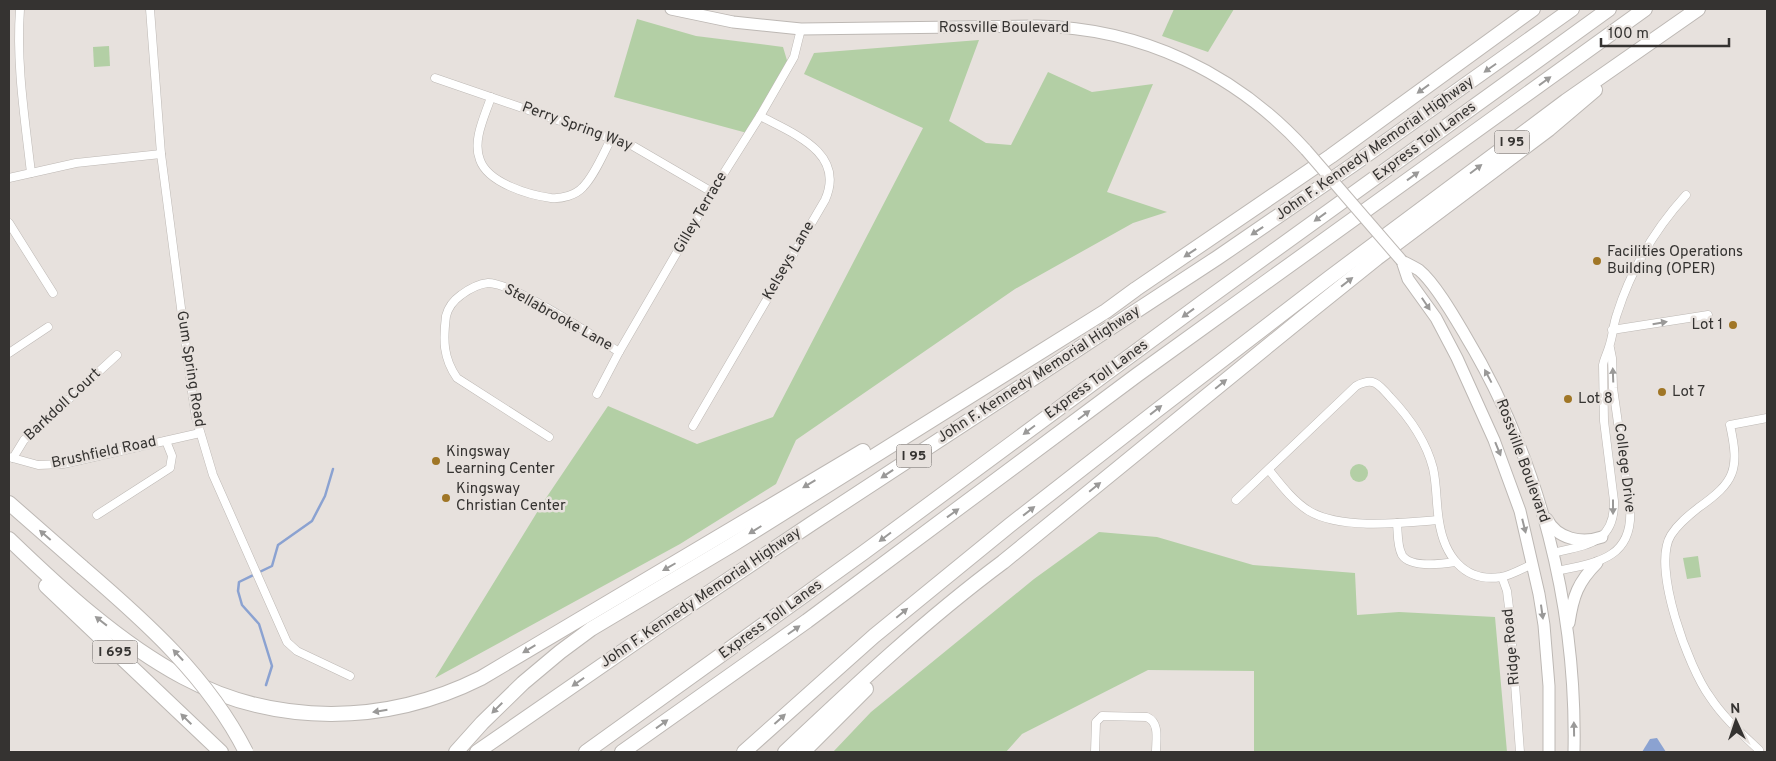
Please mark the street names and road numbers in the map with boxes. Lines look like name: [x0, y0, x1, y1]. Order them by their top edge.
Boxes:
street label: Rossville Boulevard: [939, 19, 1069, 38]
street label: John F. Kennedy Memorial Highway: [1272, 73, 1478, 225]
street label: Perry Spring Way: [519, 98, 635, 156]
street label: Express Toll Lanes: [1370, 98, 1480, 186]
road number: I 95: [1494, 130, 1530, 154]
street label: Gilley Terrace: [670, 169, 732, 257]
street label: Kelseys Lane: [759, 218, 819, 304]
street label: Stellabrooke Lane: [500, 280, 616, 356]
street label: John F. Kennedy Memorial Highway: [934, 302, 1144, 448]
street label: Gum Spring Road: [171, 310, 209, 428]
street label: Express Toll Lanes: [1042, 336, 1152, 424]
street label: Barkdoll Court: [21, 365, 105, 445]
street label: Rossville Boulevard: [1491, 396, 1553, 526]
street label: College Drive: [1609, 422, 1639, 514]
street label: Brushfield Road: [50, 433, 158, 473]
road number: I 95: [896, 444, 932, 468]
street label: John F. Kennedy Memorial Highway: [597, 523, 805, 673]
street label: Express Toll Lanes: [716, 576, 826, 664]
street label: Ridge Road: [1499, 608, 1525, 686]
road number: I 695: [92, 640, 138, 664]

